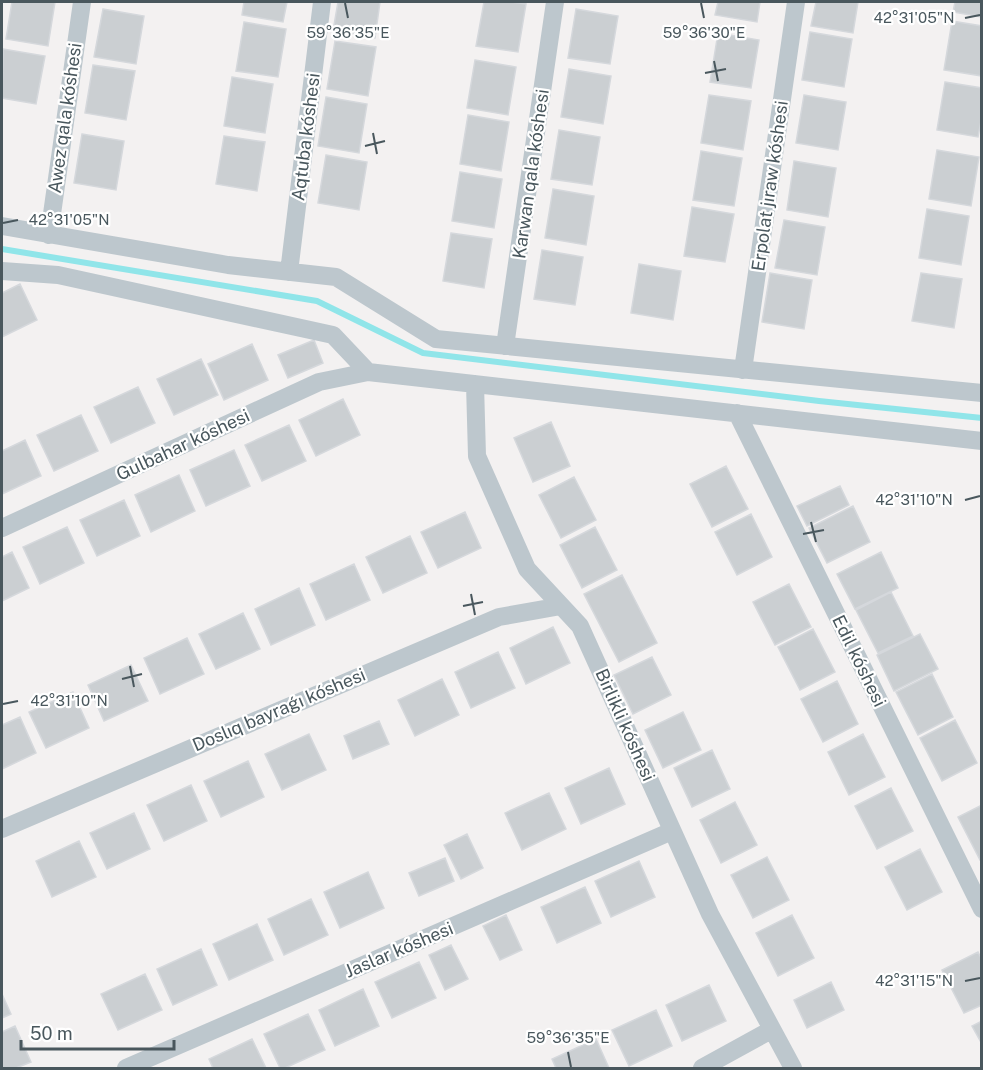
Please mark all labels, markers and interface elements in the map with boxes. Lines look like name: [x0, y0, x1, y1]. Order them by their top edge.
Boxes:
text: 42°31'05"N: [873, 9, 955, 26]
text: 59°36'35"E: [306, 24, 390, 41]
text: 59°36'30"E: [663, 24, 745, 41]
street label: Awez qala kóshesi: [44, 41, 85, 194]
street label: Aqtuba kóshesi: [287, 72, 324, 202]
street label: Karwan qala kóshesi: [508, 88, 553, 260]
street label: Erpolat jıraw kóshesi: [747, 99, 792, 273]
text: 42°31'05"N: [28, 211, 110, 228]
street label: Gulbahar kóshesi: [113, 405, 253, 485]
text: 42°31'10"N: [875, 491, 953, 508]
street label: Edil kóshesi: [828, 612, 891, 710]
street label: Doslıq bayraǵı kóshesi: [189, 664, 369, 756]
street label: Birlikli kóshesi: [591, 665, 660, 784]
text: 42°31'10"N: [30, 692, 108, 709]
street label: Jaslar kóshesi: [341, 917, 456, 982]
text: 42°31'15"N: [875, 972, 953, 989]
scale bar: [21, 1013, 174, 1051]
text: 50 m: [30, 1023, 73, 1044]
text: 59°36'35"E: [526, 1029, 610, 1046]

